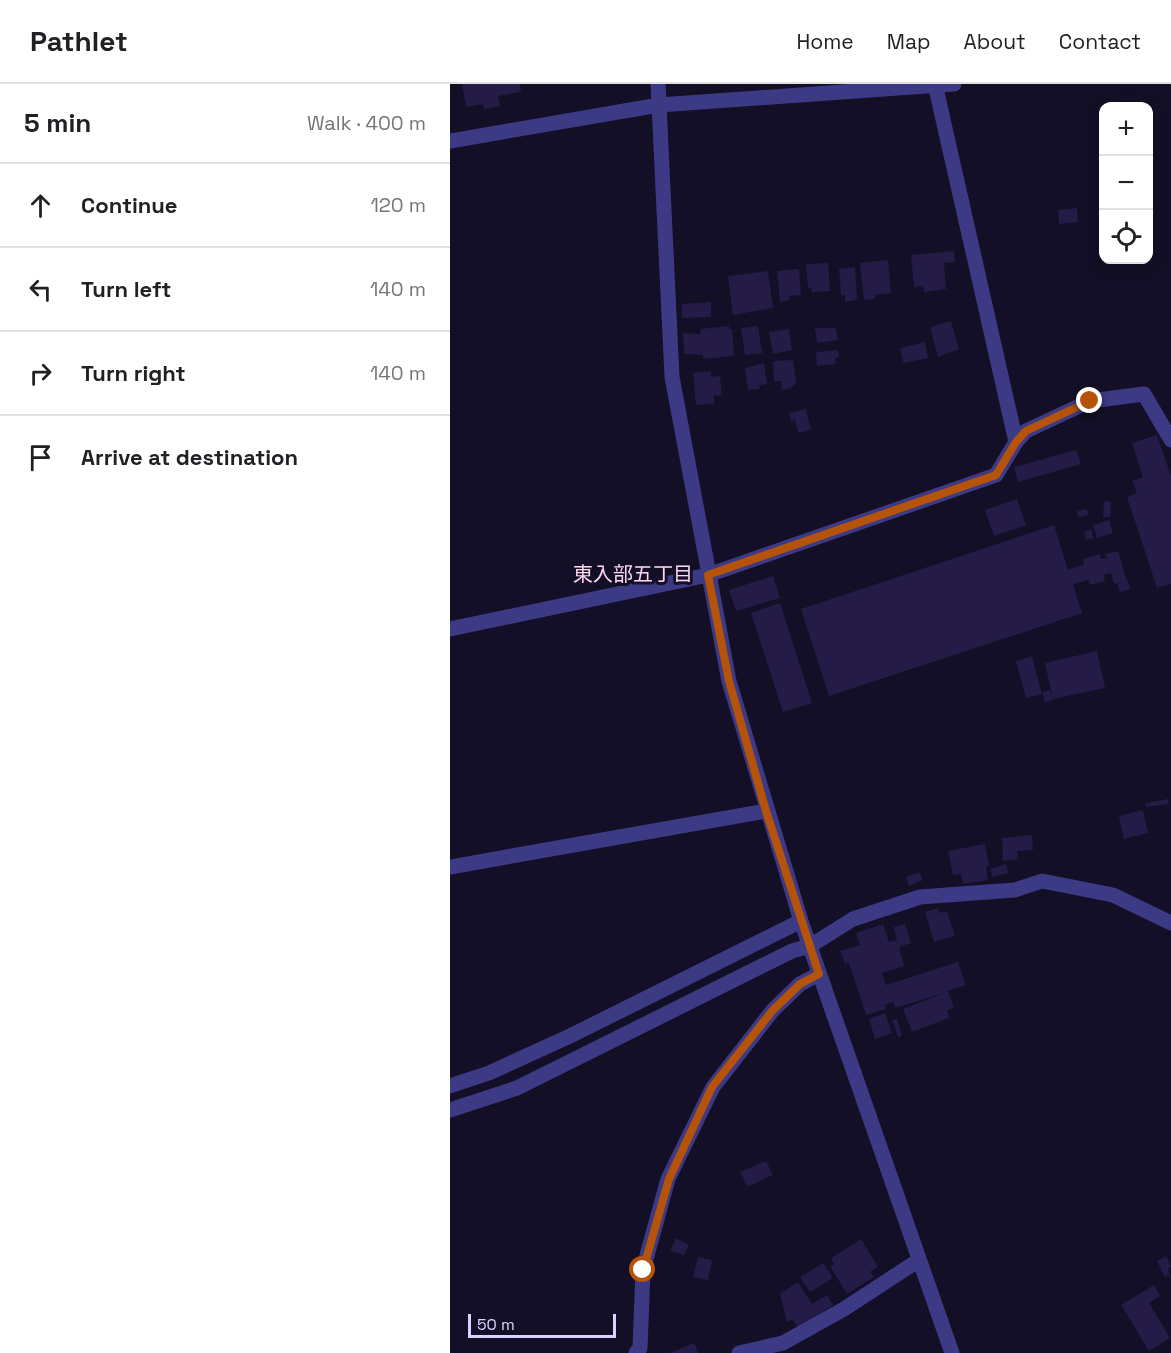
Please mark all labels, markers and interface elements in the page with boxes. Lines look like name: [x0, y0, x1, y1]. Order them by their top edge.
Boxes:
text: Pathlet: [30, 23, 128, 59]
text: Home: [796, 28, 854, 55]
text: Map: [887, 28, 931, 55]
text: About: [964, 28, 1026, 55]
text: Contact: [1059, 28, 1141, 55]
map controls: [1099, 102, 1153, 264]
button: +: [1099, 102, 1153, 156]
text: 5 min: [24, 106, 91, 140]
text: Walk · 400 m: [307, 110, 426, 136]
button: −: [1099, 156, 1153, 210]
icon: ahead: [24, 189, 57, 222]
text: Continue: [81, 191, 177, 219]
text: 120 m: [370, 192, 426, 218]
button: locate: [1099, 210, 1153, 264]
icon: left: [24, 273, 57, 306]
text: Turn left: [81, 275, 171, 303]
text: 140 m: [370, 276, 426, 302]
icon: right: [24, 357, 57, 390]
text: Turn right: [81, 359, 186, 387]
text: 140 m: [370, 360, 426, 386]
route end: [1076, 387, 1102, 413]
icon: arrive: [24, 441, 57, 474]
text: Arrive at destination: [81, 443, 298, 471]
district label: 東入部五丁目: [573, 561, 693, 587]
route start: [629, 1256, 655, 1282]
scale bar: [468, 1311, 616, 1338]
text: 50 m: [477, 1314, 515, 1335]

